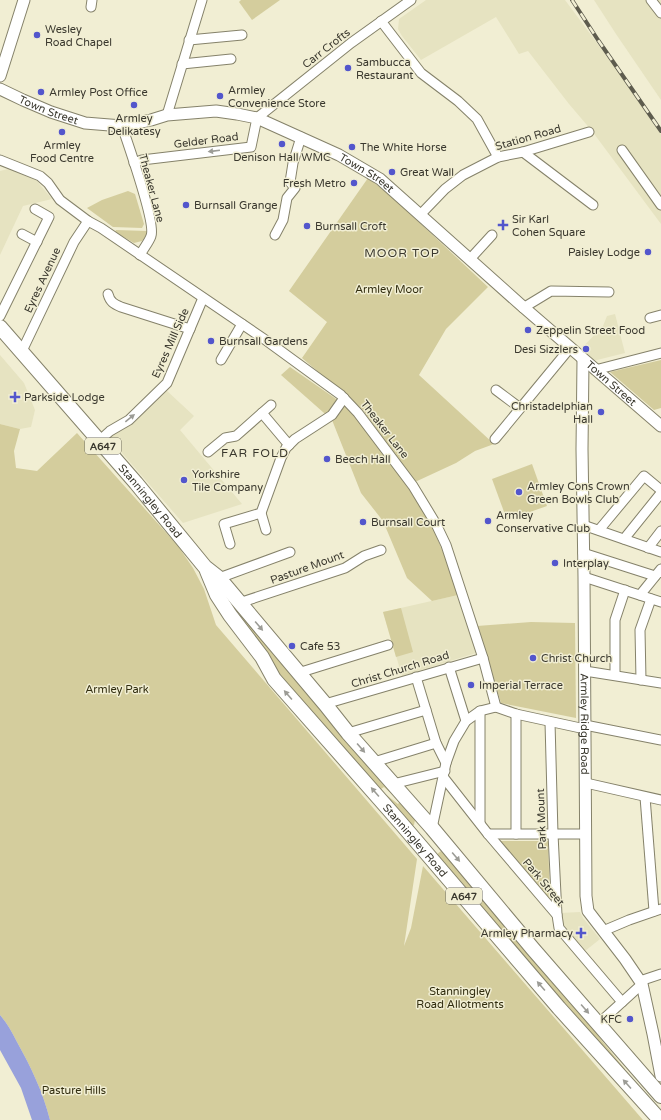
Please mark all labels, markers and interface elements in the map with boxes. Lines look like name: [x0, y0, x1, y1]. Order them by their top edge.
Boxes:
place label: Wesley Road Chapel: [45, 23, 112, 49]
street label: Carr Crofts: [300, 26, 353, 71]
marker: Wesley Road Chapel: [32, 30, 42, 40]
place label: Sambucca Restaurant: [356, 56, 414, 82]
marker: Sambucca Restaurant: [343, 63, 353, 73]
place label: Armley Convenience Store: [228, 84, 326, 110]
place label: Armley Post Office: [49, 86, 148, 99]
marker: Armley Post Office: [36, 87, 46, 97]
marker: Armley Convenience Store: [215, 91, 225, 101]
street label: Town Street: [17, 93, 80, 127]
marker: Armley Delikatesy: [129, 100, 139, 110]
place label: Armley Delikatesy: [107, 112, 161, 138]
street label: Station Road: [494, 122, 562, 153]
marker: Armley Food Centre: [57, 127, 67, 137]
street label: Gelder Road: [173, 130, 239, 151]
place label: Armley Food Centre: [30, 139, 94, 165]
marker: Denison Hall WMC: [277, 139, 287, 149]
place label: The White Horse: [360, 141, 447, 154]
marker: The White Horse: [347, 142, 357, 152]
one-way arrow: [208, 148, 220, 155]
place label: Denison Hall WMC: [233, 151, 331, 164]
street label: Town Street: [337, 151, 397, 195]
street label: Theaker Lane: [136, 152, 167, 224]
place label: Great Wall: [400, 166, 454, 179]
marker: Great Wall: [387, 167, 397, 177]
place label: Fresh Metro: [283, 177, 346, 190]
marker: Fresh Metro: [349, 178, 359, 188]
place label: Burnsall Grange: [194, 199, 278, 212]
marker: Burnsall Grange: [181, 200, 191, 210]
place label: Sir Karl Cohen Square: [512, 213, 586, 239]
marker: Sir Karl Cohen Square: [497, 219, 509, 231]
place label: Burnsall Croft: [315, 220, 387, 233]
marker: Burnsall Croft: [302, 221, 312, 231]
street label: Eyres Avenue: [22, 245, 63, 315]
district label: MOOR TOP: [364, 246, 440, 260]
place label: Paisley Lodge: [568, 246, 640, 259]
marker: Paisley Lodge: [643, 247, 653, 257]
park label: Armley Moor: [355, 283, 424, 296]
street label: Eyres Mill Side: [149, 306, 192, 380]
place label: Zeppelin Street Food: [536, 324, 645, 337]
marker: Zeppelin Street Food: [523, 325, 533, 335]
place label: Burnsall Gardens: [219, 335, 308, 348]
marker: Burnsall Gardens: [206, 336, 216, 346]
place label: Desi Sizzlers: [514, 343, 578, 356]
marker: Desi Sizzlers: [581, 344, 591, 354]
street label: Town Street: [583, 358, 639, 409]
marker: Parkside Lodge: [9, 391, 21, 403]
place label: Parkside Lodge: [24, 391, 105, 404]
street label: Theaker Lane: [358, 398, 411, 461]
place label: Christadelphian Hall: [511, 400, 593, 426]
marker: Christadelphian Hall: [596, 407, 606, 417]
one-way arrow: [125, 413, 136, 422]
road number: A647: [85, 438, 121, 454]
district label: FAR FOLD: [221, 446, 289, 460]
place label: Beech Hall: [335, 453, 390, 466]
marker: Beech Hall: [322, 454, 332, 464]
street label: Stanningley Road: [116, 462, 185, 541]
place label: Yorkshire Tile Company: [192, 468, 263, 494]
marker: Yorkshire Tile Company: [179, 475, 189, 485]
place label: Armley Cons Crown Green Bowls Club: [527, 480, 630, 506]
marker: Armley Cons Crown Green Bowls Club: [514, 487, 524, 497]
place label: Armley Conservative Club: [496, 509, 590, 535]
place label: Burnsall Court: [371, 516, 445, 529]
marker: Armley Conservative Club: [483, 516, 493, 526]
marker: Burnsall Court: [358, 517, 368, 527]
street label: Pasture Mount: [269, 548, 346, 587]
place label: Interplay: [563, 557, 609, 570]
marker: Interplay: [550, 558, 560, 568]
one-way arrow: [255, 621, 264, 632]
place label: Cafe 53: [300, 640, 341, 653]
marker: Cafe 53: [287, 641, 297, 651]
street label: Christ Church Road: [350, 648, 451, 691]
place label: Christ Church: [541, 652, 612, 665]
marker: Christ Church: [528, 653, 538, 663]
street label: Armley Ridge Road: [578, 673, 591, 775]
place label: Imperial Terrace: [479, 679, 563, 692]
marker: Imperial Terrace: [466, 680, 476, 690]
park label: Armley Park: [85, 683, 149, 696]
one-way arrow: [284, 690, 293, 700]
one-way arrow: [357, 743, 366, 754]
one-way arrow: [370, 787, 379, 798]
street label: Park Mount: [534, 788, 549, 850]
street label: Stanningley Road: [380, 801, 450, 880]
one-way arrow: [451, 852, 460, 862]
street label: Park Street: [520, 856, 567, 909]
road number: A647: [446, 888, 482, 904]
place label: Armley Pharmacy: [480, 927, 573, 940]
marker: Armley Pharmacy: [576, 928, 586, 938]
one-way arrow: [537, 981, 546, 992]
park label: Stanningley Road Allotments: [416, 985, 504, 1011]
one-way arrow: [581, 1004, 590, 1015]
place label: KFC: [601, 1013, 622, 1026]
marker: KFC: [625, 1014, 635, 1024]
one-way arrow: [623, 1079, 632, 1089]
park label: Pasture Hills: [42, 1084, 106, 1097]

